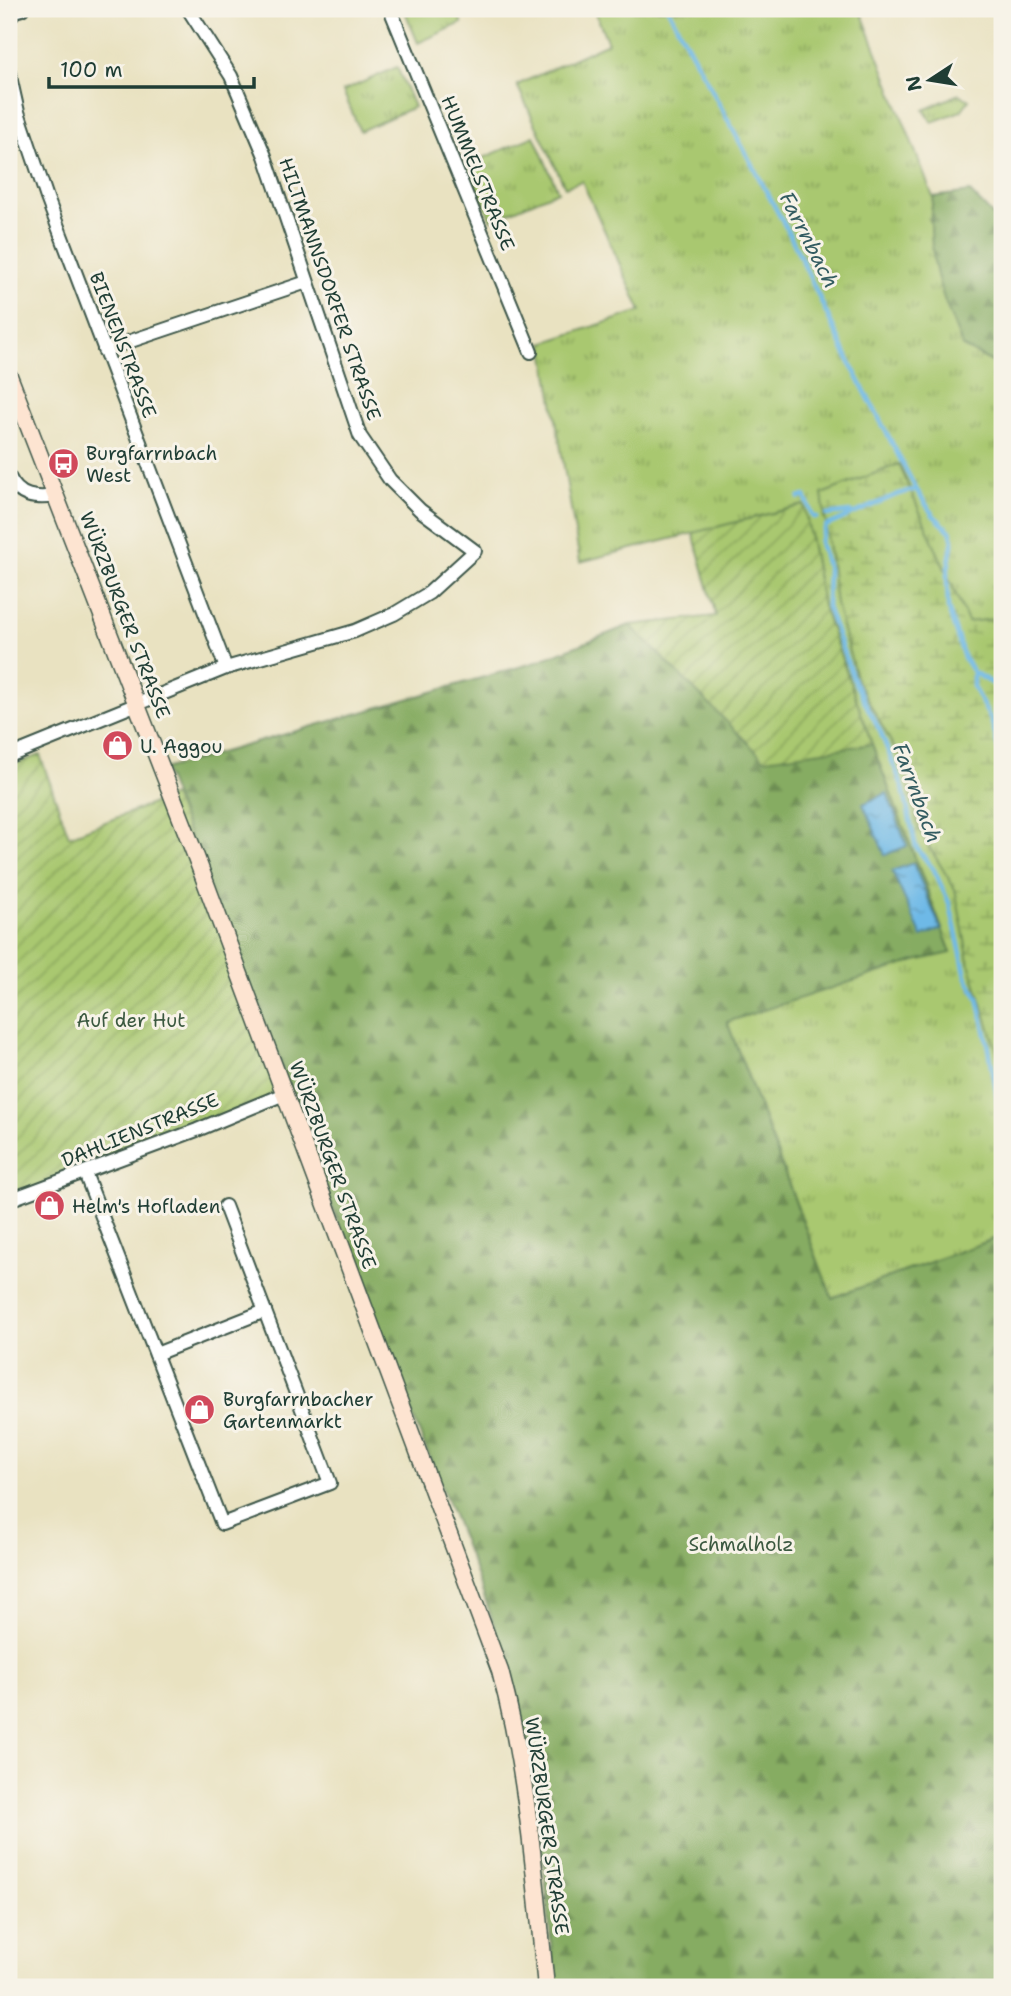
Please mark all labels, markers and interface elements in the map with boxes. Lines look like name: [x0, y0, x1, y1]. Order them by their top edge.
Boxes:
scale bar: [49, 46, 254, 90]
north arrow: [895, 46, 965, 116]
text: 100 m: [60, 56, 123, 84]
text: N: [900, 73, 928, 93]
street label: HUMMELSTRASSE: [435, 92, 521, 254]
street label: HILTMANNSDORFER STRASSE: [273, 154, 387, 424]
water label: Farrnbach: [773, 187, 845, 293]
street label: BIENENSTRASSE: [84, 268, 162, 422]
place label: Burgfarrnbach West: [86, 441, 217, 488]
bus stop icon: Burgfarrnbach West: [46, 447, 80, 481]
street label: WÜRZBURGER STRASSE: [74, 508, 176, 722]
shop icon: U. Aggou: [100, 729, 134, 763]
place label: U. Aggou: [140, 734, 222, 759]
water label: Farrnbach: [886, 739, 948, 847]
park label: Auf der Hut: [77, 1008, 186, 1033]
street label: WÜRZBURGER STRASSE: [284, 1058, 382, 1273]
street label: DAHLIENSTRASSE: [58, 1087, 222, 1173]
shop icon: Helm's Hofladen: [32, 1189, 66, 1223]
place label: Helm's Hofladen: [72, 1194, 220, 1219]
place label: Burgfarrnbacher Gartenmarkt: [223, 1387, 373, 1434]
shop icon: Burgfarrnbacher Gartenmarkt: [183, 1393, 217, 1427]
park label: Schmalholz: [688, 1532, 794, 1557]
street label: WÜRZBURGER STRASSE: [519, 1716, 575, 1937]

